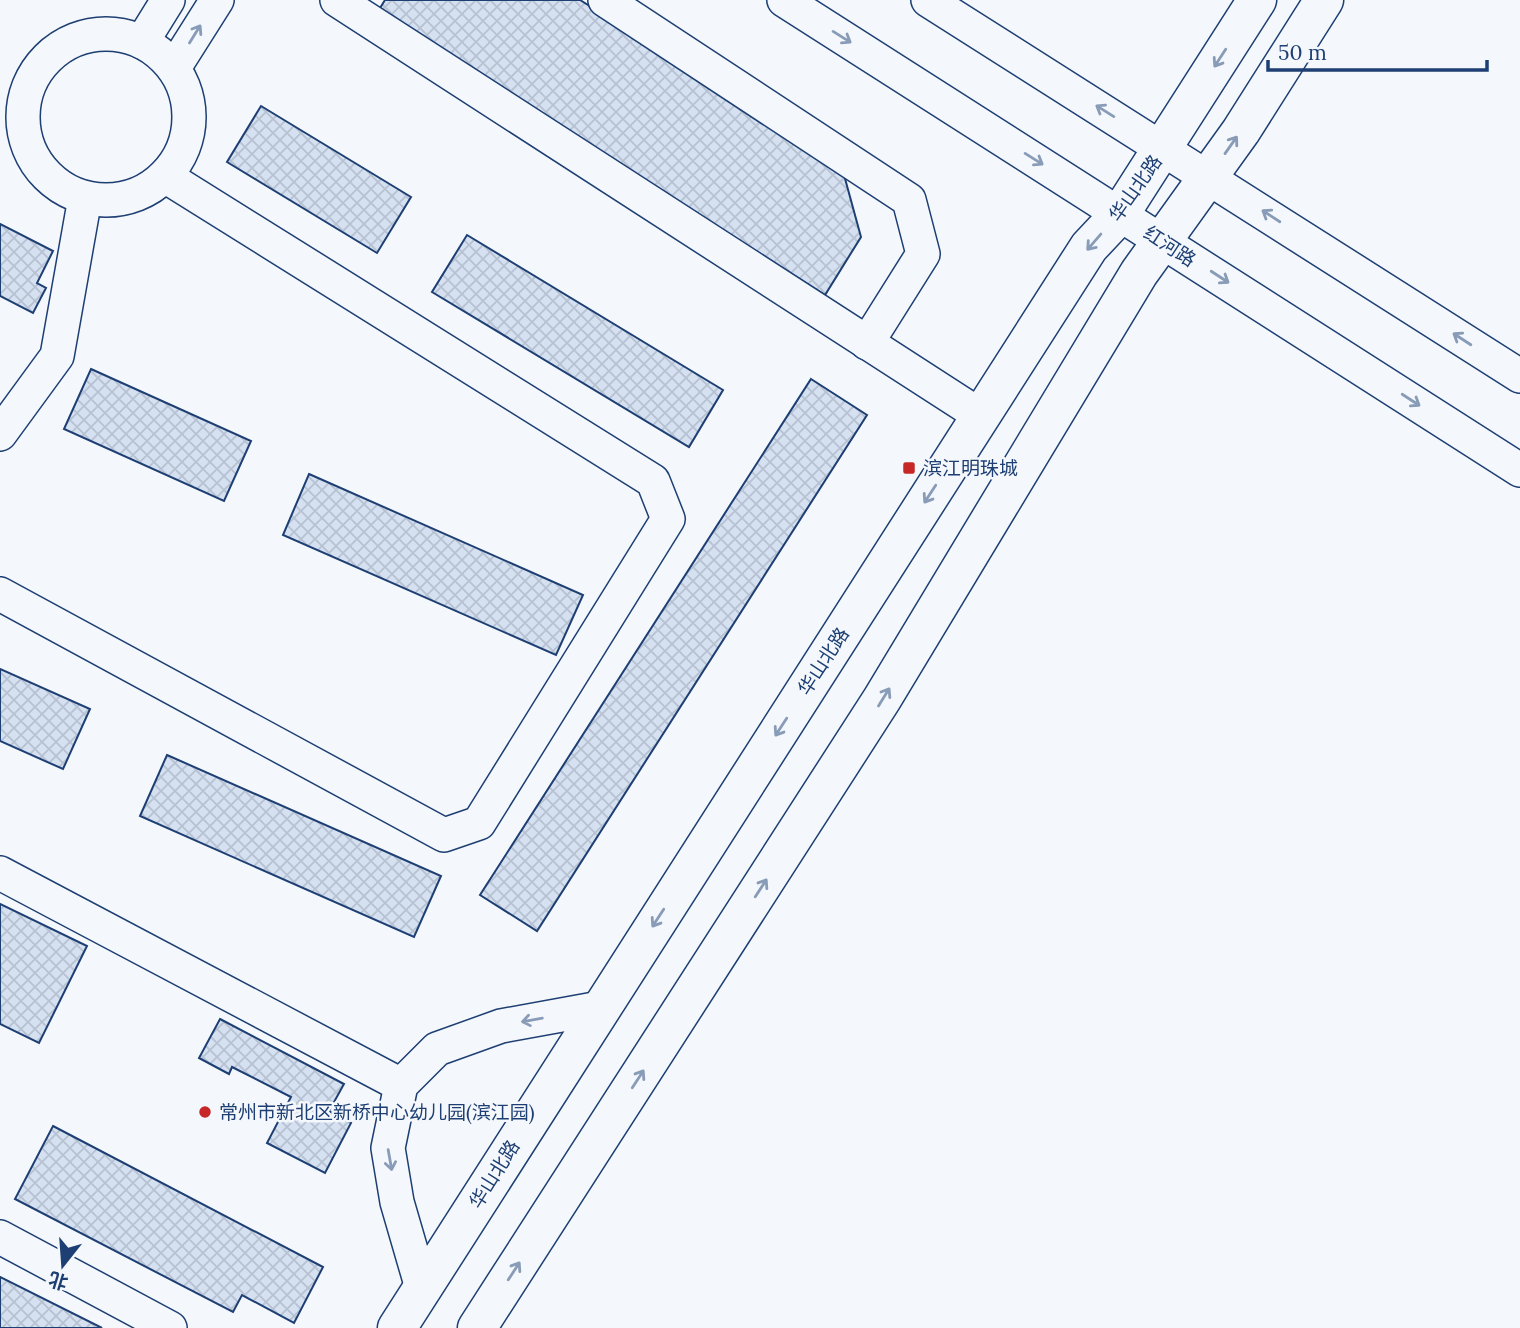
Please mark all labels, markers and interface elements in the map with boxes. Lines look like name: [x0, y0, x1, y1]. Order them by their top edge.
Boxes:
one-way arrow: [189, 24, 203, 44]
scale bar: [1268, 28, 1487, 72]
one-way arrow: [831, 30, 851, 44]
text: 50 m: [1278, 39, 1327, 66]
one-way arrow: [1213, 47, 1227, 67]
one-way arrow: [1096, 104, 1115, 119]
one-way arrow: [1224, 136, 1238, 155]
street label: 华山北路: [1103, 150, 1167, 226]
one-way arrow: [1023, 152, 1043, 166]
one-way arrow: [1261, 209, 1281, 223]
street label: 红河路: [1140, 220, 1200, 272]
one-way arrow: [1086, 233, 1102, 251]
one-way arrow: [1210, 270, 1229, 285]
one-way arrow: [1453, 332, 1473, 346]
one-way arrow: [1401, 393, 1421, 407]
place label: 滨江明珠城: [923, 456, 1018, 480]
marker: 滨江明珠城: [901, 460, 917, 476]
one-way arrow: [923, 484, 937, 504]
street label: 华山北路: [792, 623, 854, 699]
one-way arrow: [877, 687, 891, 707]
one-way arrow: [773, 717, 788, 736]
one-way arrow: [753, 879, 768, 898]
one-way arrow: [650, 908, 664, 928]
one-way arrow: [521, 1014, 544, 1027]
one-way arrow: [631, 1070, 645, 1090]
place label: 常州市新北区新桥中心幼儿园(滨江园): [219, 1100, 535, 1125]
marker: 常州市新北区新桥中心幼儿园(滨江园): [197, 1104, 213, 1120]
street label: 华山北路: [464, 1135, 524, 1213]
one-way arrow: [384, 1148, 397, 1171]
north arrow: [28, 1230, 98, 1300]
one-way arrow: [508, 1261, 522, 1281]
text: 北: [45, 1267, 71, 1296]

